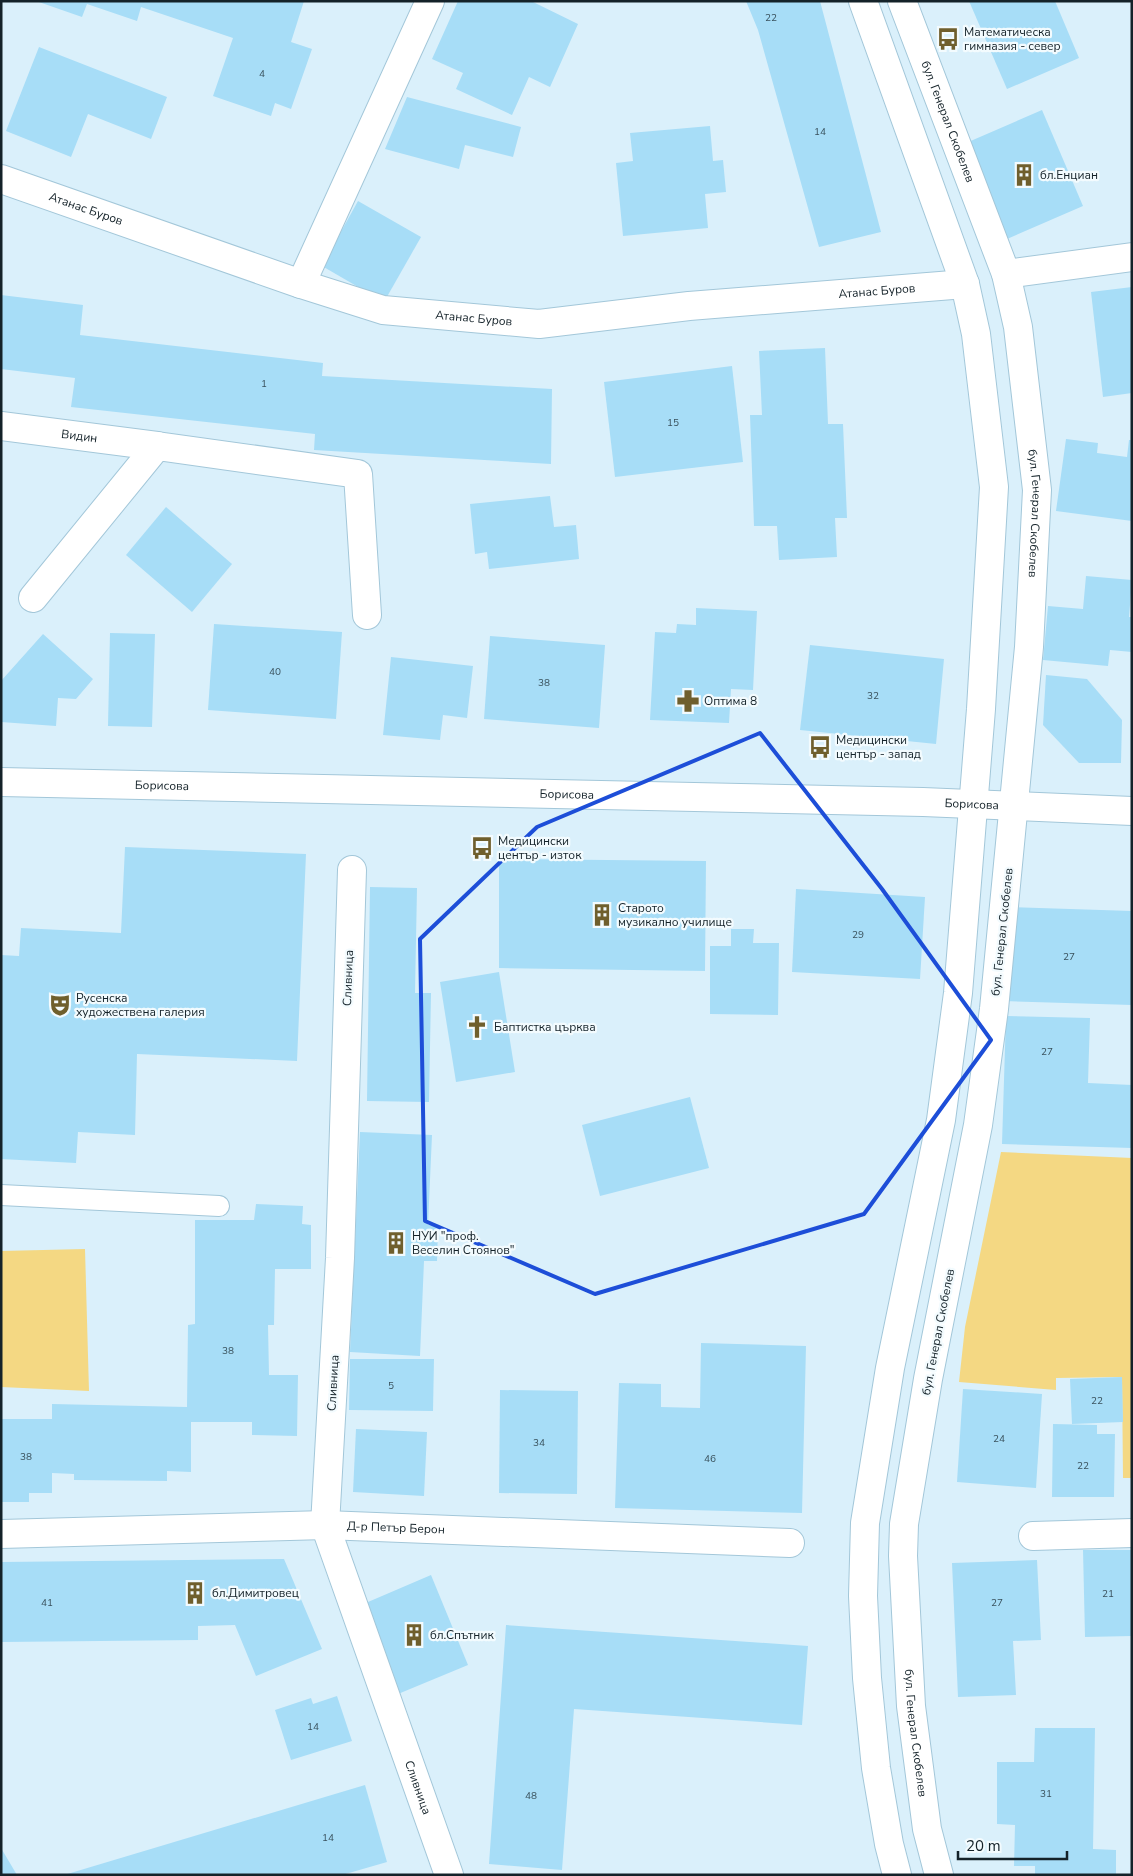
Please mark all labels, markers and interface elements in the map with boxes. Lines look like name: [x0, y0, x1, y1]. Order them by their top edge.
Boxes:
house number: 22: [765, 11, 777, 25]
place label: Математическа гимназия - север: [964, 24, 1061, 54]
bus stop icon: Математическа гимназия - север: [935, 26, 961, 52]
street label: бул. Генерал Скобелев: [918, 59, 978, 185]
house number: 4: [259, 67, 265, 81]
house number: 14: [814, 125, 826, 139]
building icon: бл.Енциан: [1011, 162, 1037, 188]
place label: бл.Енциан: [1040, 167, 1098, 183]
street label: Атанас Буров: [47, 188, 125, 229]
street label: Атанас Буров: [838, 280, 916, 302]
street label: Атанас Буров: [435, 307, 513, 330]
house number: 1: [261, 377, 267, 391]
house number: 15: [667, 416, 679, 430]
street label: Видин: [60, 426, 98, 446]
street label: бул. Генерал Скобелев: [1024, 448, 1045, 578]
house number: 40: [269, 665, 281, 679]
house number: 38: [538, 676, 550, 690]
pharmacy icon: Оптима 8: [675, 688, 701, 714]
house number: 32: [867, 689, 879, 703]
place label: Оптима 8: [704, 693, 757, 709]
place label: Медицински център - запад: [836, 732, 921, 762]
bus stop icon: Медицински център - запад: [807, 734, 833, 760]
street label: Борисова: [135, 777, 189, 794]
street label: Борисова: [540, 786, 594, 803]
street label: Борисова: [944, 795, 999, 813]
place label: Медицински център - изток: [498, 833, 582, 863]
bus stop icon: Медицински център - изток: [469, 835, 495, 861]
street label: бул. Генерал Скобелев: [987, 867, 1017, 997]
place label: Старото музикално училище: [618, 900, 732, 930]
building icon: Старото музикално училище: [589, 902, 615, 928]
house number: 29: [852, 928, 864, 942]
street label: Сливница: [339, 950, 357, 1006]
house number: 27: [1063, 950, 1075, 964]
place label: Русенска художествена галерия: [76, 990, 205, 1020]
theatre icon: Русенска художествена галерия: [47, 992, 73, 1018]
church icon: Баптистка църква: [464, 1014, 490, 1040]
place label: Баптистка църква: [494, 1019, 596, 1035]
house number: 27: [1041, 1045, 1053, 1059]
place label: НУИ "проф. Веселин Стоянов": [412, 1228, 515, 1258]
building icon: НУИ "проф. Веселин Стоянов": [383, 1230, 409, 1256]
street label: бул. Генерал Скобелев: [918, 1267, 958, 1397]
house number: 38: [222, 1344, 234, 1358]
street label: Сливница: [324, 1355, 342, 1411]
house number: 5: [388, 1379, 394, 1393]
house number: 22: [1091, 1394, 1103, 1408]
house number: 24: [993, 1432, 1005, 1446]
house number: 34: [533, 1436, 545, 1450]
house number: 38: [20, 1450, 32, 1464]
house number: 46: [704, 1452, 716, 1466]
house number: 22: [1077, 1459, 1089, 1473]
street label: Д-р Петър Берон: [346, 1518, 445, 1538]
building icon: бл.Димитровец: [182, 1580, 208, 1606]
place label: бл.Димитровец: [212, 1585, 299, 1601]
house number: 21: [1102, 1587, 1114, 1601]
house number: 41: [41, 1596, 53, 1610]
house number: 27: [991, 1596, 1003, 1610]
building icon: бл.Спътник: [401, 1622, 427, 1648]
place label: бл.Спътник: [430, 1627, 494, 1643]
street label: бул. Генерал Скобелев: [901, 1669, 931, 1798]
house number: 14: [307, 1720, 319, 1734]
street label: Сливница: [401, 1758, 435, 1817]
house number: 31: [1040, 1787, 1052, 1801]
house number: 48: [525, 1789, 537, 1803]
scale bar: [958, 1828, 1067, 1860]
house number: 14: [322, 1831, 334, 1845]
text: 20 m: [966, 1836, 1001, 1856]

